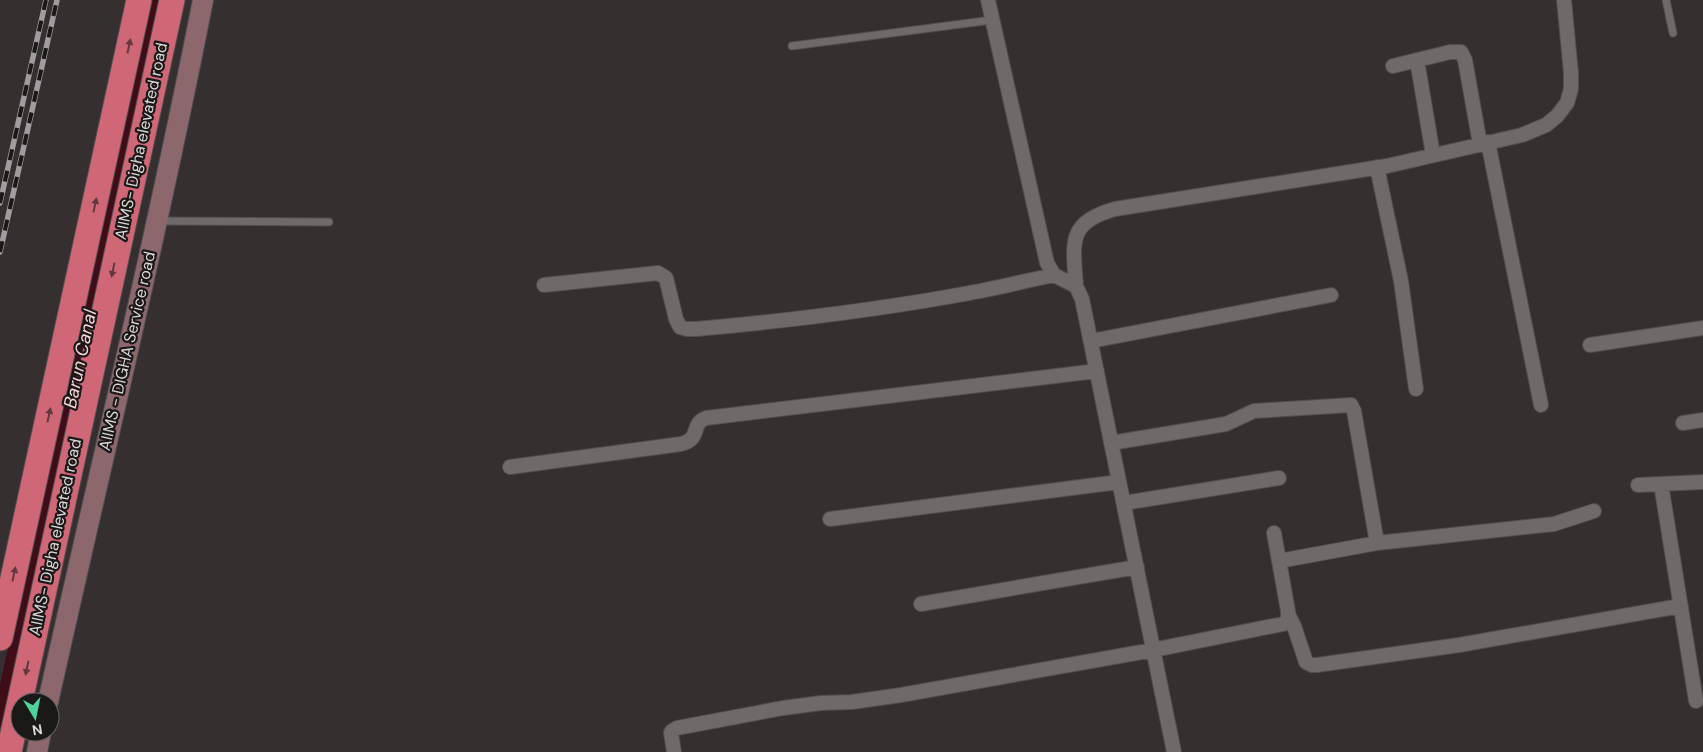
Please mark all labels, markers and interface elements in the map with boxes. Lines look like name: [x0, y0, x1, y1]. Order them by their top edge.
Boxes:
one-way arrow: [125, 38, 133, 54]
street label: AIIMS- Digha elevated road: [110, 41, 172, 241]
one-way arrow: [91, 196, 99, 212]
street label: AIIMS - DIGHA Service road: [94, 249, 160, 453]
one-way arrow: [109, 262, 117, 278]
water label: Barun Canal: [58, 306, 102, 411]
one-way arrow: [45, 407, 53, 422]
street label: AIIMS- Digha elevated road: [24, 437, 86, 637]
one-way arrow: [10, 566, 18, 581]
one-way arrow: [23, 661, 31, 676]
north arrow: [10, 692, 60, 742]
text: N: [31, 720, 44, 740]

